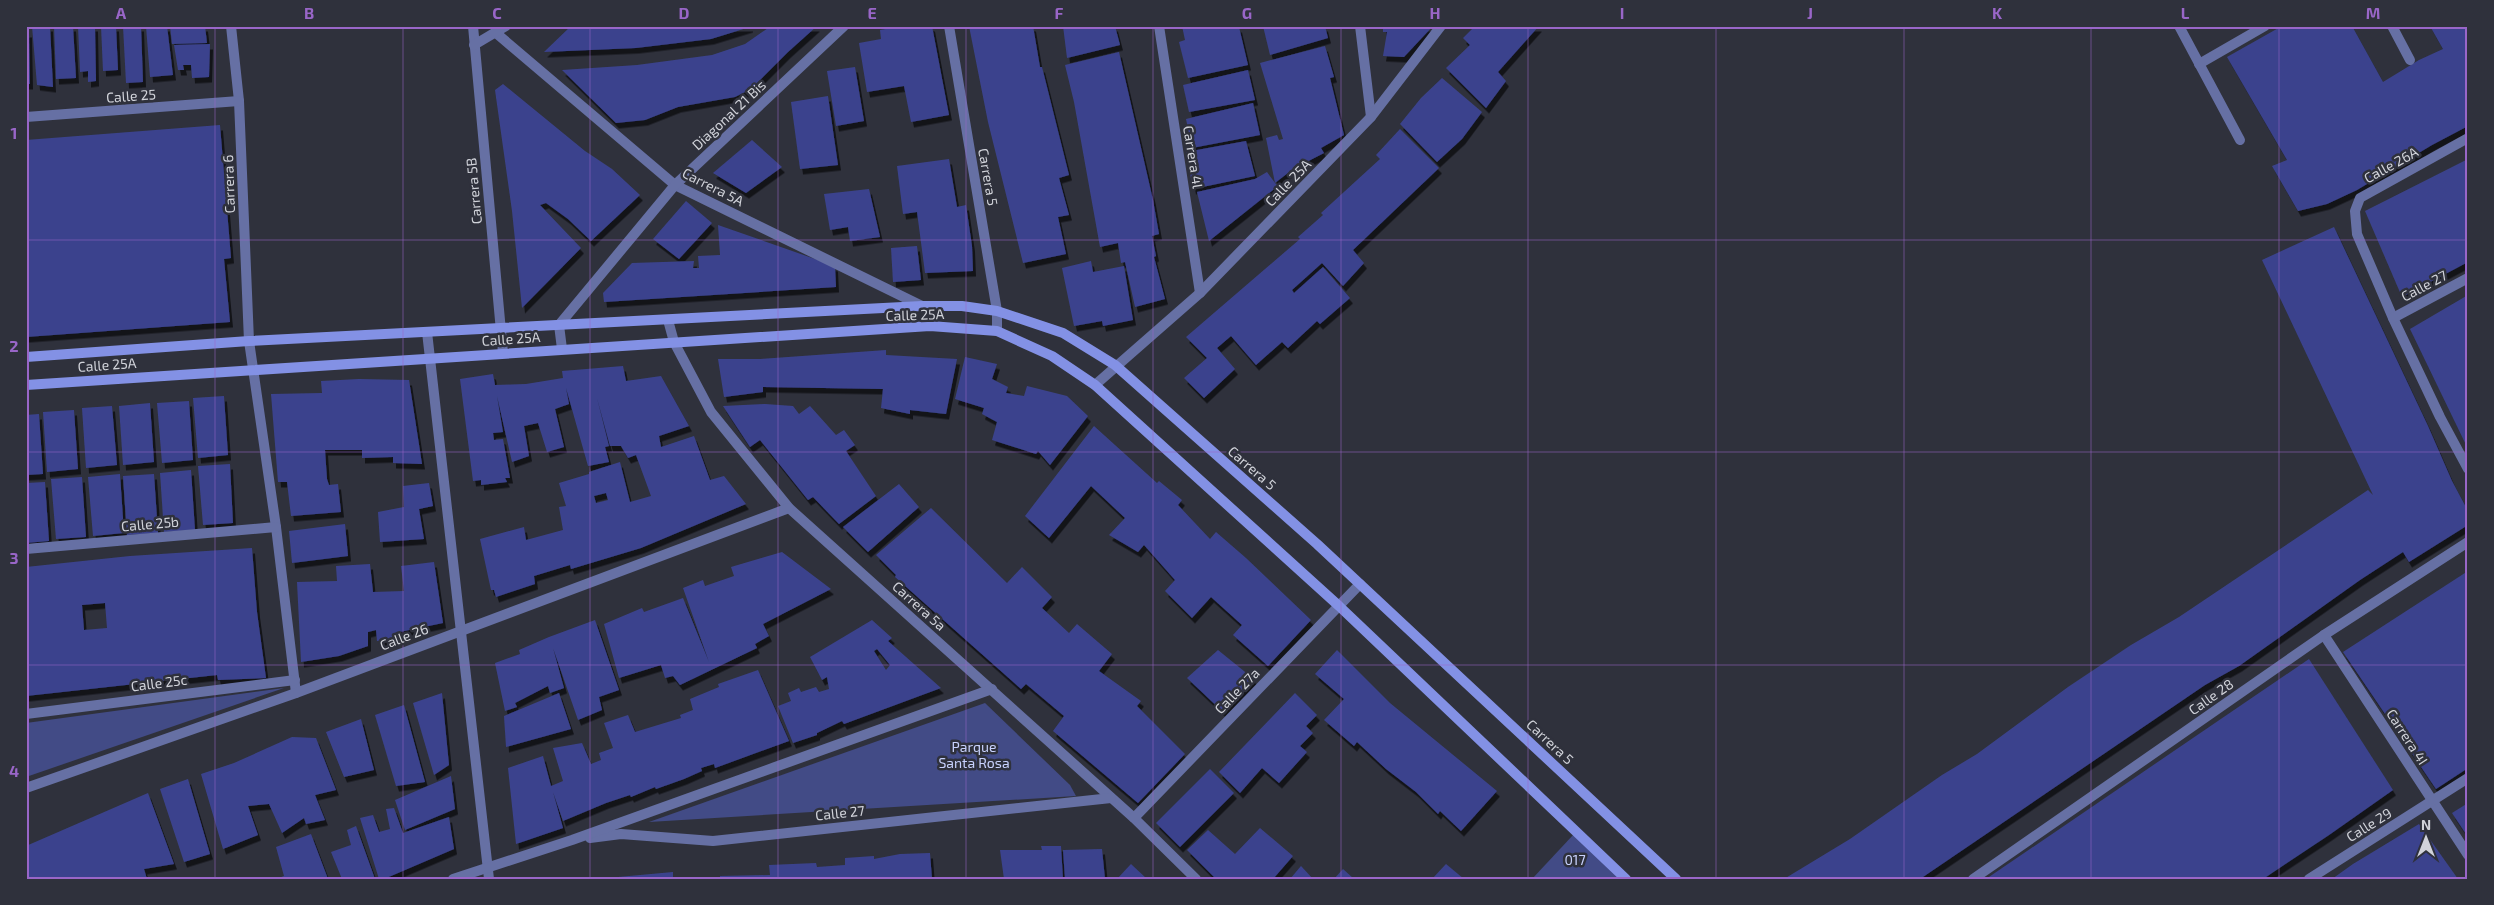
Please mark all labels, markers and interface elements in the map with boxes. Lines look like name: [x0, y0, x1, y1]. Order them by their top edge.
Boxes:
text: A: [116, 3, 127, 22]
text: B: [304, 3, 314, 22]
text: C: [492, 3, 502, 22]
text: D: [679, 3, 690, 22]
text: E: [867, 3, 877, 22]
text: F: [1055, 3, 1064, 22]
text: G: [1242, 3, 1252, 22]
text: H: [1429, 3, 1441, 22]
text: I: [1620, 3, 1624, 22]
text: J: [1807, 3, 1813, 22]
text: K: [1992, 3, 2003, 22]
text: L: [2181, 3, 2190, 22]
text: M: [2366, 3, 2380, 22]
street label: Diagonal 21 Bis: [688, 76, 769, 153]
street label: Calle 25: [105, 85, 156, 106]
text: 1: [11, 123, 17, 142]
street label: Carrera 4l: [1180, 124, 1207, 190]
street label: Calle 26A: [2361, 143, 2421, 186]
street label: Carrera 5: [975, 147, 1002, 207]
street label: Carrera 6: [219, 154, 238, 214]
street label: Calle 25A: [1261, 155, 1314, 210]
street label: Carrera 5B: [462, 157, 485, 225]
street label: Carrera 5A: [680, 164, 747, 209]
street label: Calle 27: [2398, 266, 2450, 305]
street label: Calle 25A: [885, 305, 945, 324]
street label: Calle 25A: [481, 328, 541, 349]
text: 2: [9, 336, 19, 355]
street label: Calle 25A: [77, 354, 137, 375]
street label: Carrera 5: [1225, 442, 1280, 493]
street label: Calle 25b: [120, 513, 180, 534]
text: 3: [9, 548, 19, 567]
street label: Carrera 5a: [889, 577, 949, 634]
street label: Calle 26: [377, 620, 430, 654]
street label: Calle 27a: [1211, 664, 1263, 717]
street label: Calle 25c: [130, 671, 188, 694]
street label: Calle 28: [2185, 675, 2236, 718]
street label: Carrera 4I: [2383, 706, 2432, 768]
street label: Carrera 5: [1523, 716, 1577, 768]
park label: Parque Santa Rosa: [938, 738, 1010, 771]
text: 4: [9, 761, 19, 780]
street label: Calle 27: [814, 801, 866, 824]
street label: Calle 29: [2343, 804, 2395, 845]
north arrow: [2402, 812, 2452, 862]
text: N: [2421, 816, 2431, 833]
park label: 017: [1564, 851, 1586, 868]

